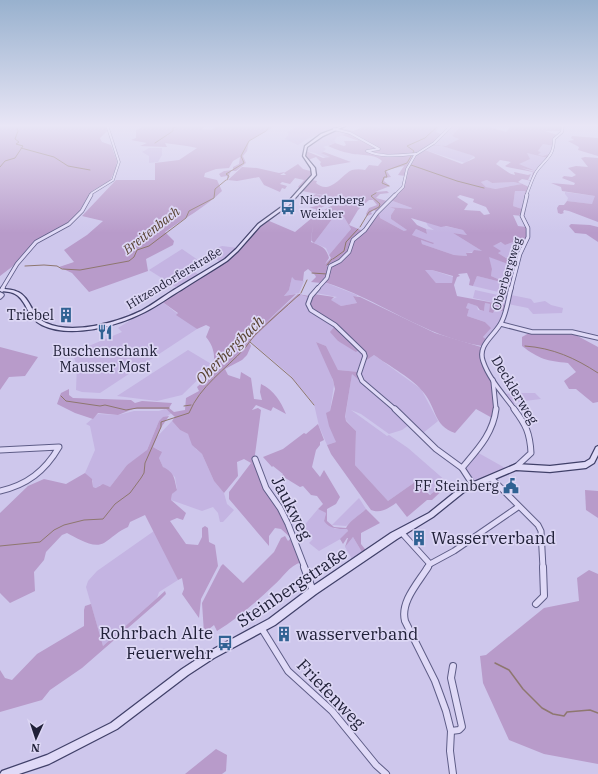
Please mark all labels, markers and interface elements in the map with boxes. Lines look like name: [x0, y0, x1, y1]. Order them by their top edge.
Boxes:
place label: Niederberg Weixler: [300, 192, 365, 221]
bus stop icon: Niederberg Weixler: [279, 198, 297, 216]
water label: Breitenbach: [119, 203, 183, 258]
street label: Oberbergweg: [488, 235, 525, 312]
street label: Hitzendorferstraße: [123, 243, 224, 312]
place label: Triebel: [7, 306, 54, 324]
building icon: Triebel: [57, 306, 75, 324]
water label: Oberbergbach: [191, 311, 269, 388]
restaurant icon: Buschenschank Mausser Most: [96, 323, 114, 341]
place label: Buschenschank Mausser Most: [53, 342, 158, 376]
street label: Decklerweg: [487, 352, 543, 428]
street label: Jaukweg: [267, 472, 317, 544]
place label: FF Steinberg: [414, 477, 499, 495]
public building icon: FF Steinberg: [502, 477, 520, 495]
place label: Wasserverband: [431, 527, 556, 549]
building icon: Wasserverband: [410, 529, 428, 547]
street label: Steinbergstraße: [233, 542, 351, 632]
place label: Rohrbach Alte Feuerwehr: [99, 622, 213, 664]
place label: wasserverband: [296, 623, 418, 645]
building icon: wasserverband: [275, 625, 293, 643]
bus stop icon: Rohrbach Alte Feuerwehr: [216, 634, 234, 652]
street label: Friefenweg: [292, 654, 370, 734]
north arrow: [16, 718, 56, 758]
text: N: [30, 741, 40, 755]

